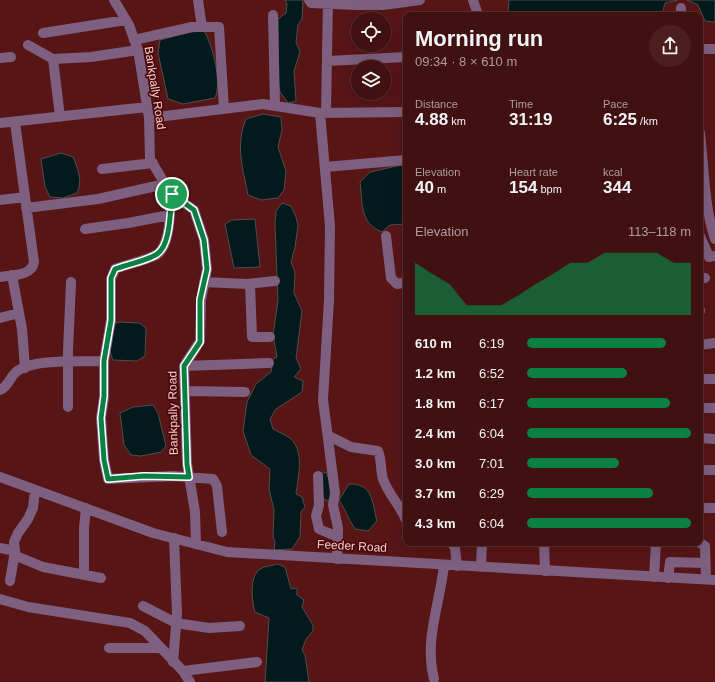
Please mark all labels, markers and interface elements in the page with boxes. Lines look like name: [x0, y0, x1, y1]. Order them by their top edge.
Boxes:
map controls: [351, 12, 391, 100]
button: locate: [351, 12, 391, 52]
button: share: [649, 25, 691, 67]
text: Morning run: [415, 26, 543, 51]
street label: Bankpally Road: [142, 45, 168, 131]
text: 09:34 · 8 × 610 m: [415, 54, 517, 69]
button: layers: [351, 60, 391, 100]
text: Distance: [415, 98, 458, 110]
text: Time: [509, 98, 533, 110]
text: Pace: [603, 98, 628, 110]
text: 4.88: [415, 110, 448, 129]
text: 31:19: [509, 110, 552, 129]
text: 6:25: [603, 110, 637, 129]
text: km: [448, 115, 466, 127]
text: /km: [637, 115, 658, 127]
text: Elevation: [415, 166, 460, 178]
text: Heart rate: [509, 166, 558, 178]
text: kcal: [603, 166, 623, 178]
pin: [155, 177, 189, 211]
text: 40: [415, 178, 434, 197]
text: 154: [509, 178, 537, 197]
text: 344: [603, 178, 631, 197]
icon: arrive: [161, 183, 183, 205]
text: m: [434, 183, 446, 195]
text: bpm: [537, 183, 562, 195]
text: Elevation: [415, 224, 468, 239]
text: 113–118 m: [628, 224, 691, 239]
text: 610 m: [415, 336, 452, 351]
text: 6:19: [479, 336, 504, 351]
text: 1.2 km: [415, 366, 455, 381]
text: 6:52: [479, 366, 504, 381]
street label: Bankpally Road: [165, 371, 181, 455]
text: 1.8 km: [415, 396, 455, 411]
text: 6:17: [479, 396, 504, 411]
text: 2.4 km: [415, 426, 455, 441]
text: 6:04: [479, 426, 504, 441]
text: 3.0 km: [415, 456, 455, 471]
text: 7:01: [479, 456, 504, 471]
text: 3.7 km: [415, 486, 455, 501]
text: 6:29: [479, 486, 504, 501]
text: 4.3 km: [415, 516, 455, 531]
text: 6:04: [479, 516, 504, 531]
street label: Feeder Road: [317, 537, 387, 555]

